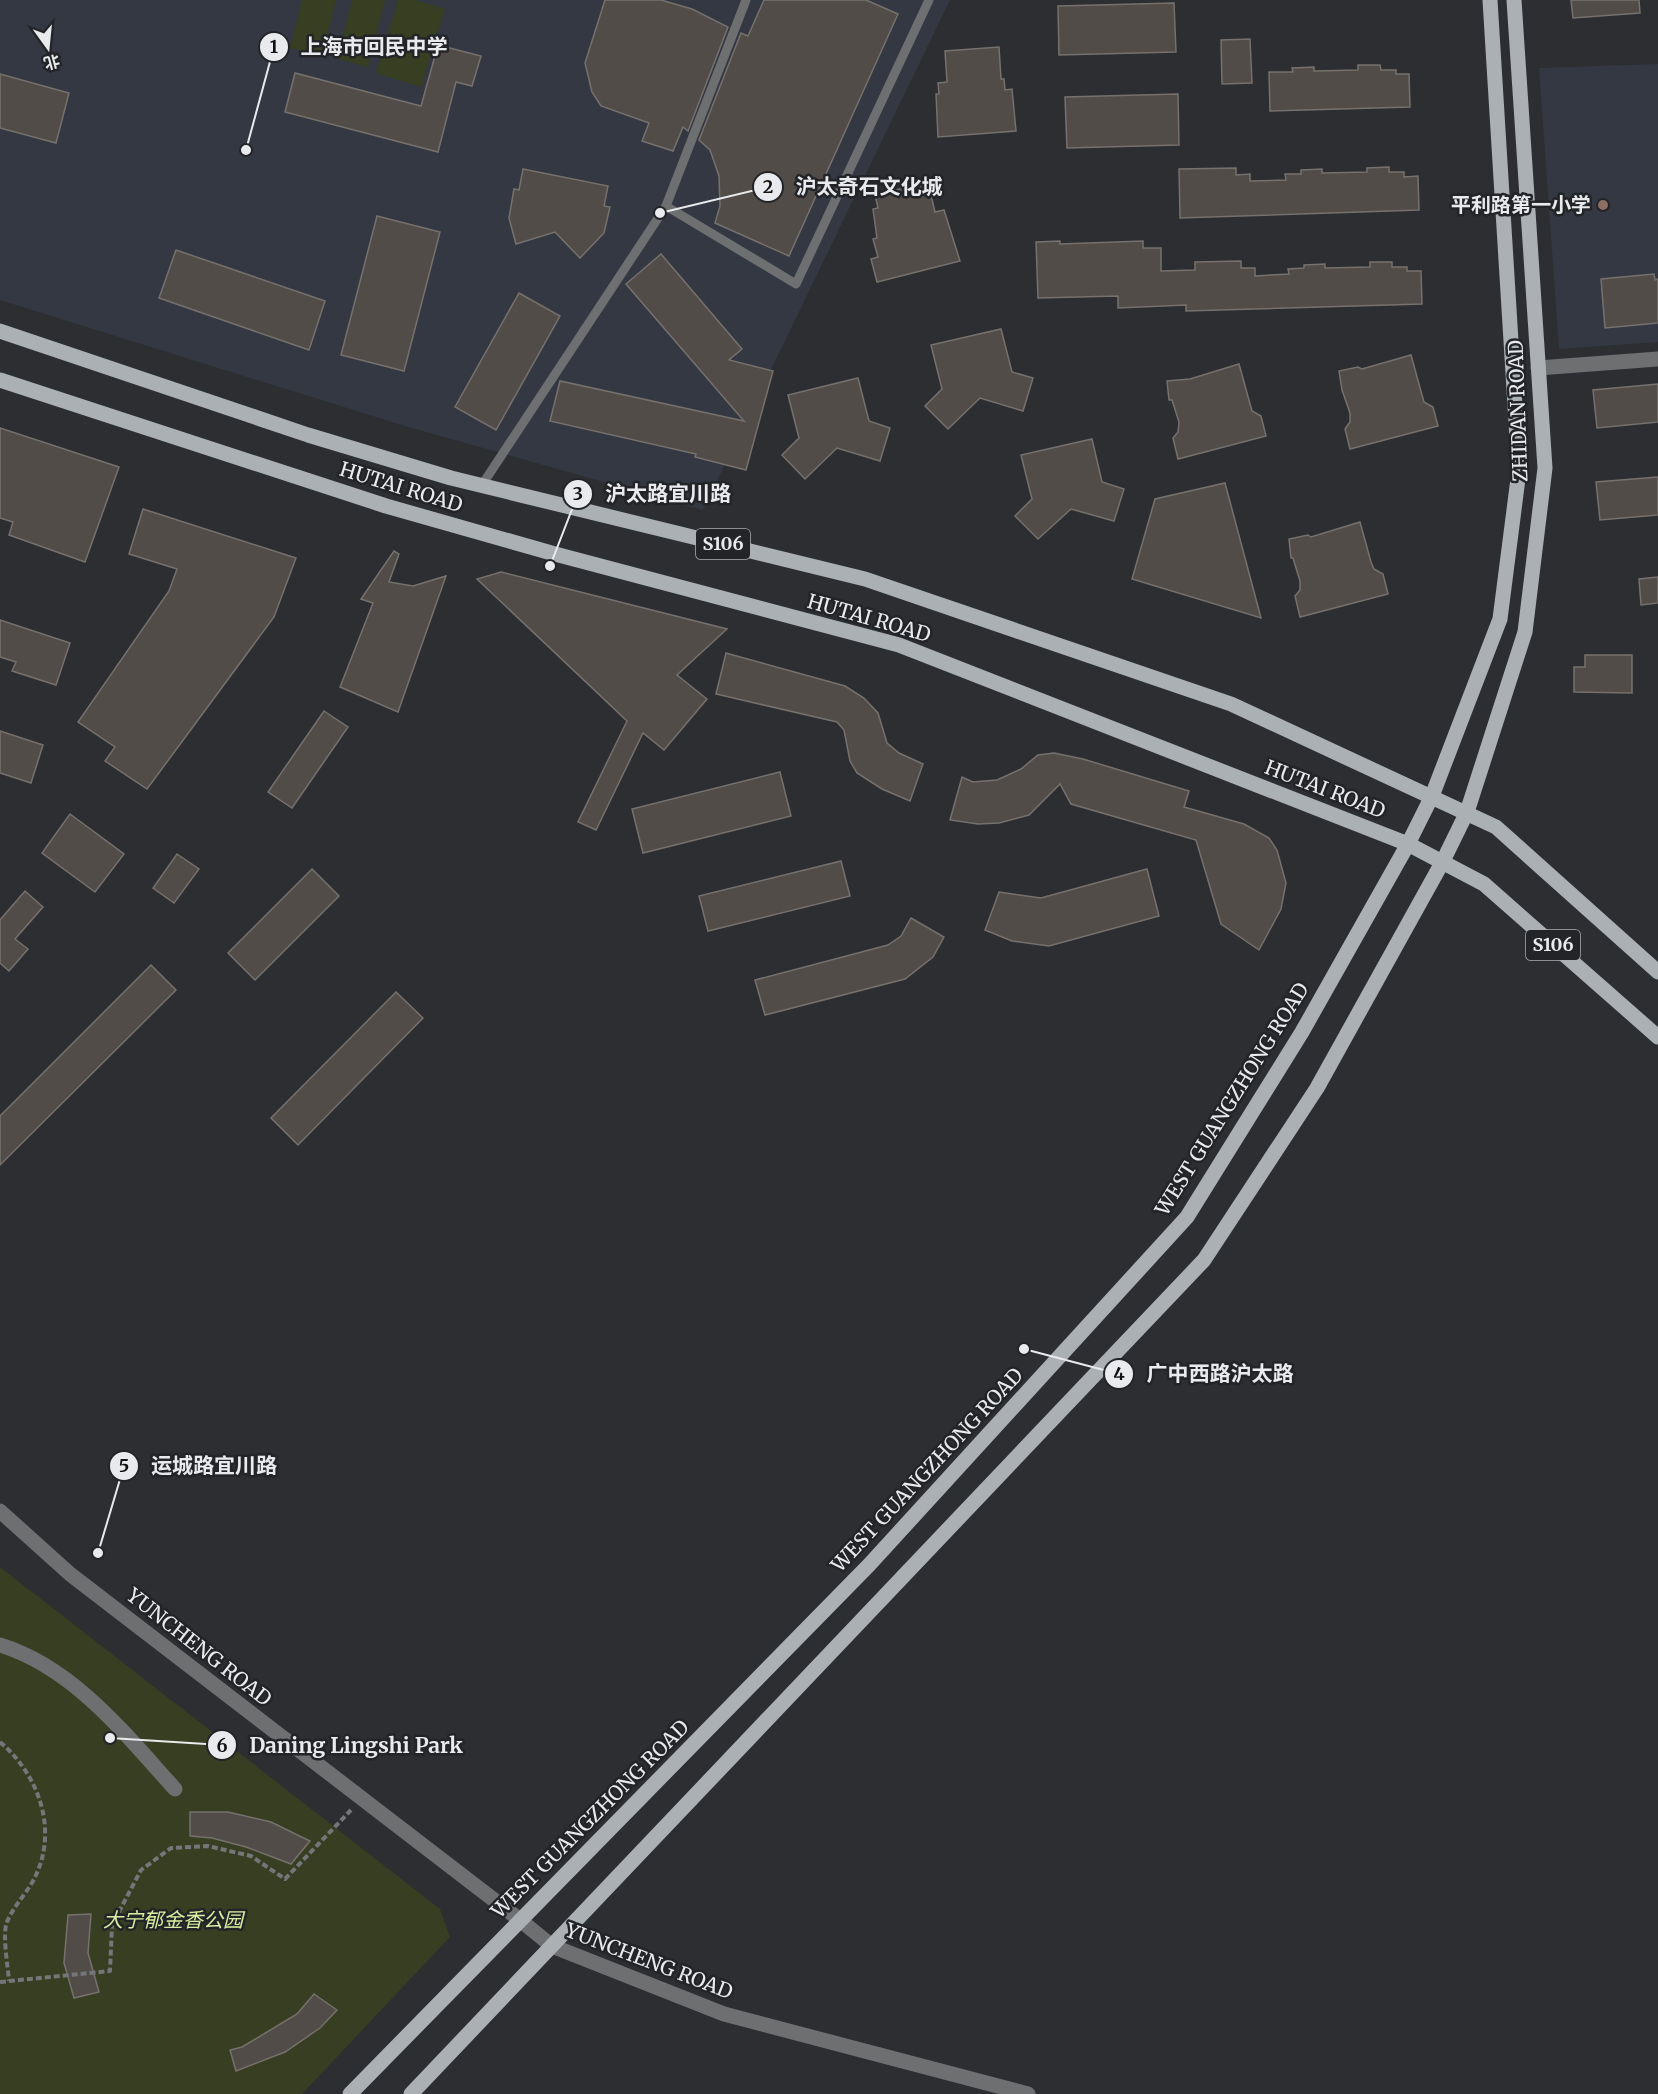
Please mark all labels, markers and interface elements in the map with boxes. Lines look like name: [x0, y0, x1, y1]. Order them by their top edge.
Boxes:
north arrow: [18, 18, 78, 78]
callout: 上海市回民中学: [259, 28, 460, 67]
text: 上海市回民中学: [301, 33, 448, 60]
text: 1: [270, 35, 278, 58]
text: 北: [42, 51, 62, 74]
callout: 沪太奇石文化城: [753, 168, 954, 207]
text: 沪太奇石文化城: [796, 173, 943, 200]
text: 2: [763, 175, 773, 198]
place label: 平利路第一小学: [1451, 192, 1591, 217]
marker: 平利路第一小学: [1596, 198, 1610, 212]
street label: ZHIDAN ROAD: [1503, 340, 1532, 482]
street label: HUTAI ROAD: [337, 456, 466, 517]
callout: 沪太路宜川路: [563, 475, 743, 514]
text: 沪太路宜川路: [605, 480, 731, 507]
text: 3: [573, 482, 583, 505]
road number: S106: [696, 529, 750, 559]
street label: HUTAI ROAD: [805, 588, 934, 647]
street label: HUTAI ROAD: [1261, 754, 1389, 823]
road number: S106: [1526, 930, 1580, 960]
street label: WEST GUANGZHONG ROAD: [1149, 978, 1314, 1221]
callout: 广中西路沪太路: [1104, 1354, 1305, 1393]
text: 广中西路沪太路: [1147, 1360, 1294, 1387]
street label: WEST GUANGZHONG ROAD: [825, 1362, 1028, 1578]
text: 4: [1113, 1362, 1125, 1385]
callout: 运城路宜川路: [109, 1446, 289, 1485]
text: 运城路宜川路: [151, 1452, 277, 1479]
text: 5: [119, 1454, 129, 1477]
street label: YUNCHENG ROAD: [121, 1582, 277, 1711]
street label: WEST GUANGZHONG ROAD: [485, 1714, 694, 1924]
callout: Daning Lingshi Park: [207, 1726, 474, 1765]
text: Daning Lingshi Park: [249, 1732, 463, 1759]
text: 6: [216, 1734, 228, 1757]
park label: 大宁郁金香公园: [103, 1907, 246, 1932]
street label: YUNCHENG ROAD: [561, 1917, 736, 2004]

